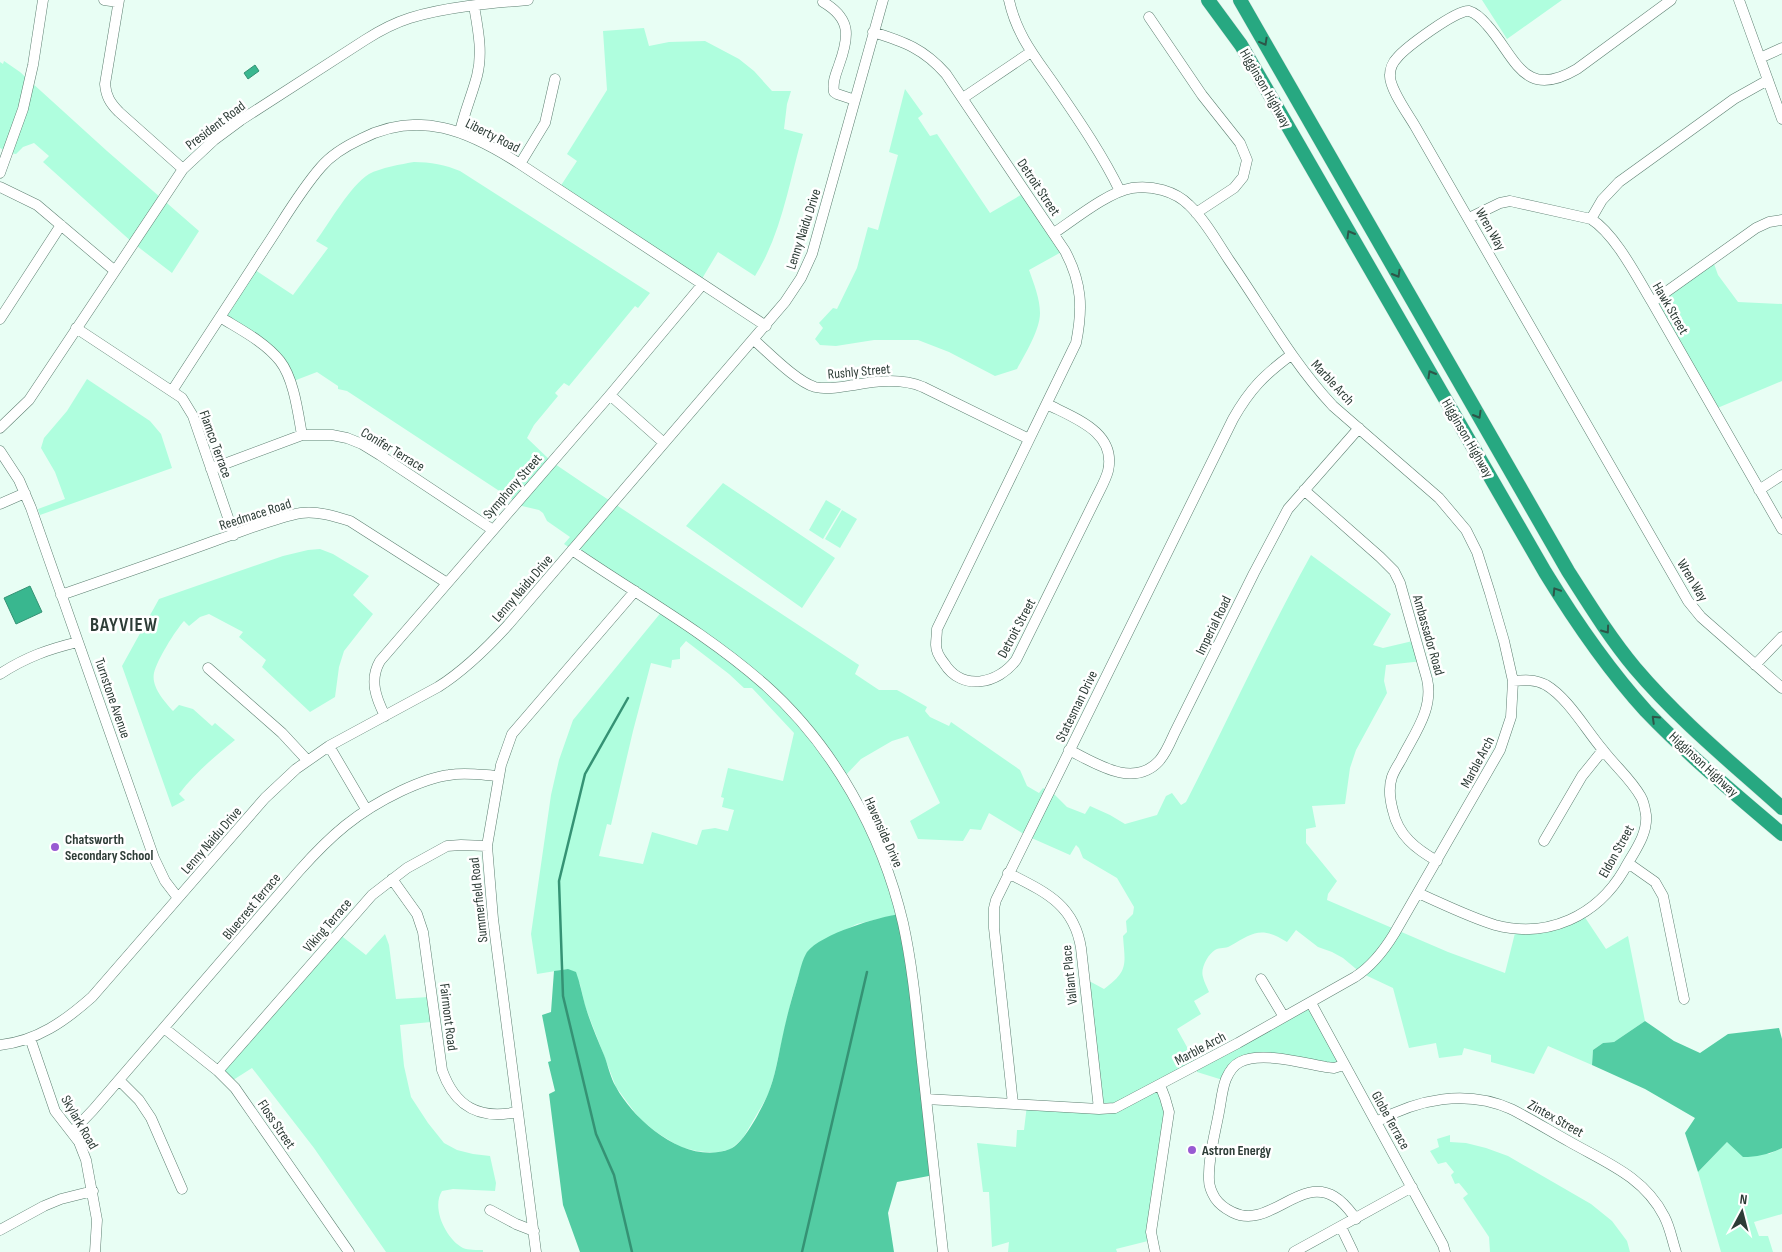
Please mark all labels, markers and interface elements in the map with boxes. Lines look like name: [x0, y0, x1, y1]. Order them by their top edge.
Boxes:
one-way arrow: [1257, 37, 1267, 46]
street label: Higginson Highway: [1236, 46, 1295, 131]
street label: President Road: [182, 97, 249, 153]
street label: Liberty Road: [463, 115, 523, 156]
street label: Detroit Street: [1013, 156, 1064, 219]
street label: Lenny Naidu Drive: [782, 187, 824, 272]
street label: Wren Way: [1472, 205, 1510, 254]
one-way arrow: [1346, 230, 1356, 239]
one-way arrow: [1391, 269, 1401, 278]
street label: Hawk Street: [1649, 279, 1692, 337]
street label: Marble Arch: [1307, 356, 1358, 408]
street label: Rushly Street: [827, 360, 891, 383]
one-way arrow: [1428, 371, 1438, 380]
street label: Higginson Highway: [1438, 396, 1497, 481]
street label: Flamco Terrace: [195, 408, 236, 480]
one-way arrow: [1472, 409, 1482, 418]
street label: Conifer Terrace: [358, 424, 428, 475]
street label: Symphony Street: [479, 450, 545, 522]
street label: Reedmace Road: [217, 495, 293, 534]
street label: Lenny Naidu Drive: [488, 551, 556, 626]
street label: Wren Way: [1673, 556, 1712, 605]
one-way arrow: [1553, 587, 1563, 596]
street label: Ambassador Road: [1409, 592, 1448, 677]
street label: Imperial Road: [1192, 593, 1235, 657]
street label: Detroit Street: [994, 596, 1039, 661]
district label: BAYVIEW: [90, 614, 158, 637]
one-way arrow: [1600, 624, 1609, 634]
street label: Turnstone Avenue: [91, 656, 134, 740]
street label: Statesman Drive: [1052, 668, 1101, 745]
one-way arrow: [1652, 716, 1661, 725]
street label: Higginson Highway: [1666, 728, 1742, 801]
street label: Marble Arch: [1457, 734, 1498, 791]
street label: Havenside Drive: [861, 794, 907, 870]
street label: Lenny Naidu Drive: [177, 803, 245, 878]
street label: Eldon Street: [1595, 822, 1638, 881]
place label: Chatsworth Secondary School: [65, 831, 153, 864]
marker: Chatsworth Secondary School: [49, 841, 61, 853]
street label: Summerfield Road: [466, 856, 491, 943]
street label: Bluecrest Terrace: [219, 870, 284, 943]
street label: Viking Terrace: [300, 895, 355, 956]
street label: Valiant Place: [1058, 944, 1081, 1006]
street label: Fairmont Road: [436, 982, 461, 1052]
street label: Marble Arch: [1172, 1028, 1229, 1069]
street label: Globe Terrace: [1368, 1088, 1413, 1152]
street label: Skylark Road: [57, 1092, 102, 1152]
street label: Zintex Street: [1525, 1096, 1587, 1141]
street label: Floss Street: [254, 1097, 299, 1152]
place label: Astron Energy: [1201, 1142, 1271, 1159]
marker: Astron Energy: [1186, 1144, 1198, 1156]
north arrow: [1717, 1187, 1767, 1237]
text: N: [1739, 1191, 1748, 1208]

